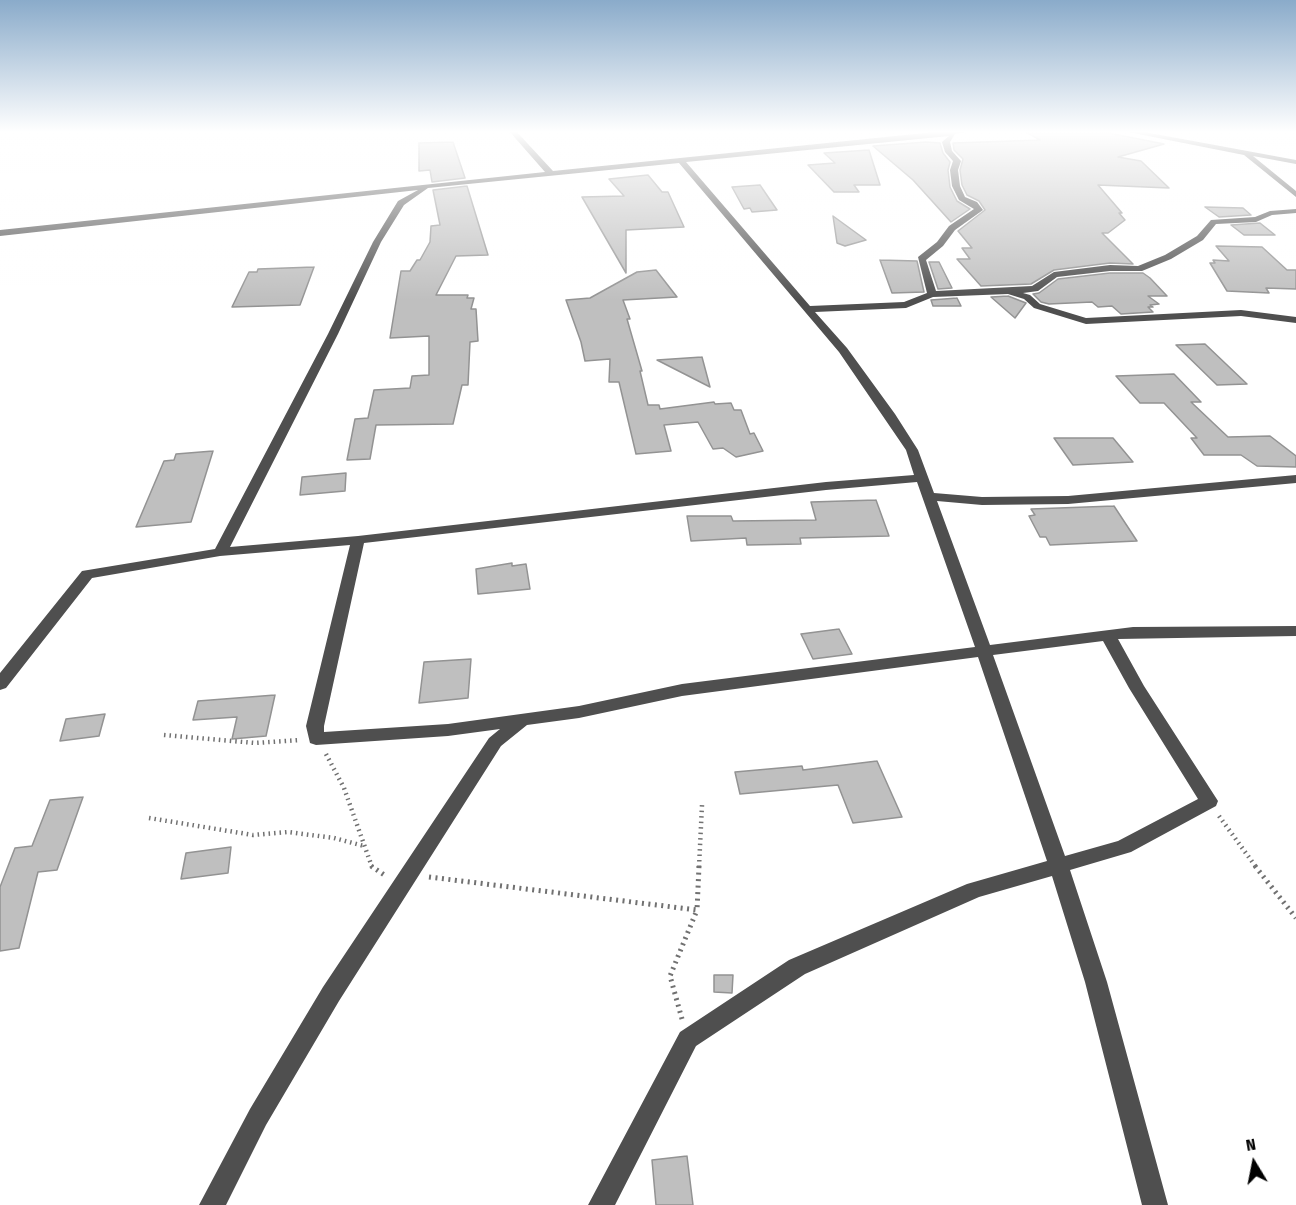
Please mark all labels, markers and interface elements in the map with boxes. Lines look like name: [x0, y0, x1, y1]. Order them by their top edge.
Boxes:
north arrow: [1224, 1133, 1284, 1193]
text: N: [1244, 1135, 1257, 1155]

